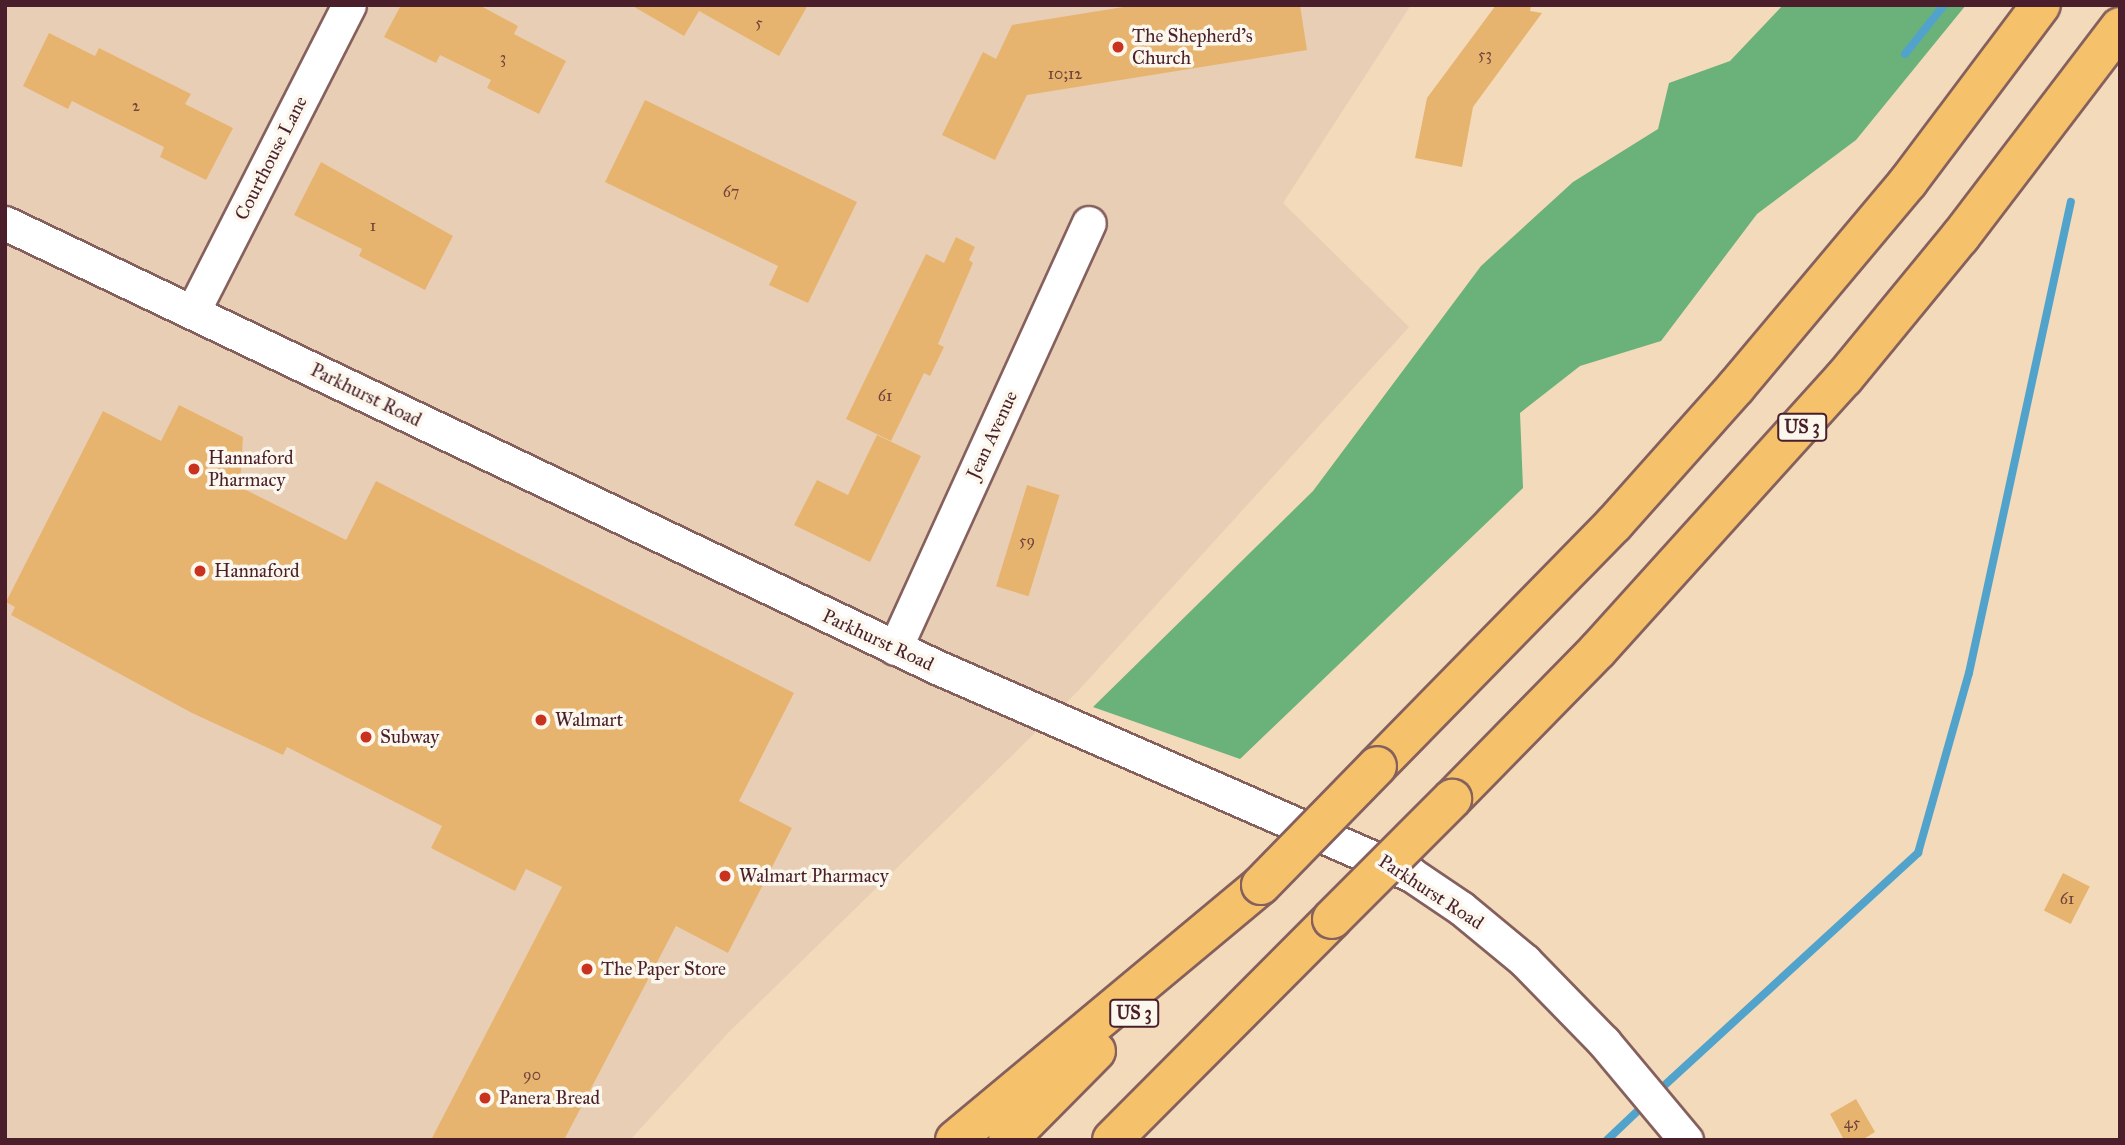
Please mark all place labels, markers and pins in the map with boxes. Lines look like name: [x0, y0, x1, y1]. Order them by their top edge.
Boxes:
place label: The Shepherd's Church: [1132, 25, 1253, 69]
marker: The Shepherd's Church: [1110, 39, 1126, 55]
place label: Hannaford Pharmacy: [208, 447, 294, 491]
marker: Hannaford Pharmacy: [186, 461, 202, 477]
place label: Hannaford: [214, 560, 300, 582]
marker: Hannaford: [192, 563, 208, 579]
place label: Walmart: [555, 709, 623, 731]
marker: Walmart: [533, 712, 549, 728]
place label: Subway: [380, 726, 439, 748]
marker: Subway: [358, 729, 374, 745]
place label: Walmart Pharmacy: [739, 865, 889, 887]
marker: Walmart Pharmacy: [717, 868, 733, 884]
place label: The Paper Store: [601, 958, 726, 980]
marker: The Paper Store: [579, 961, 595, 977]
place label: Panera Bread: [499, 1087, 600, 1109]
marker: Panera Bread: [477, 1090, 493, 1106]

